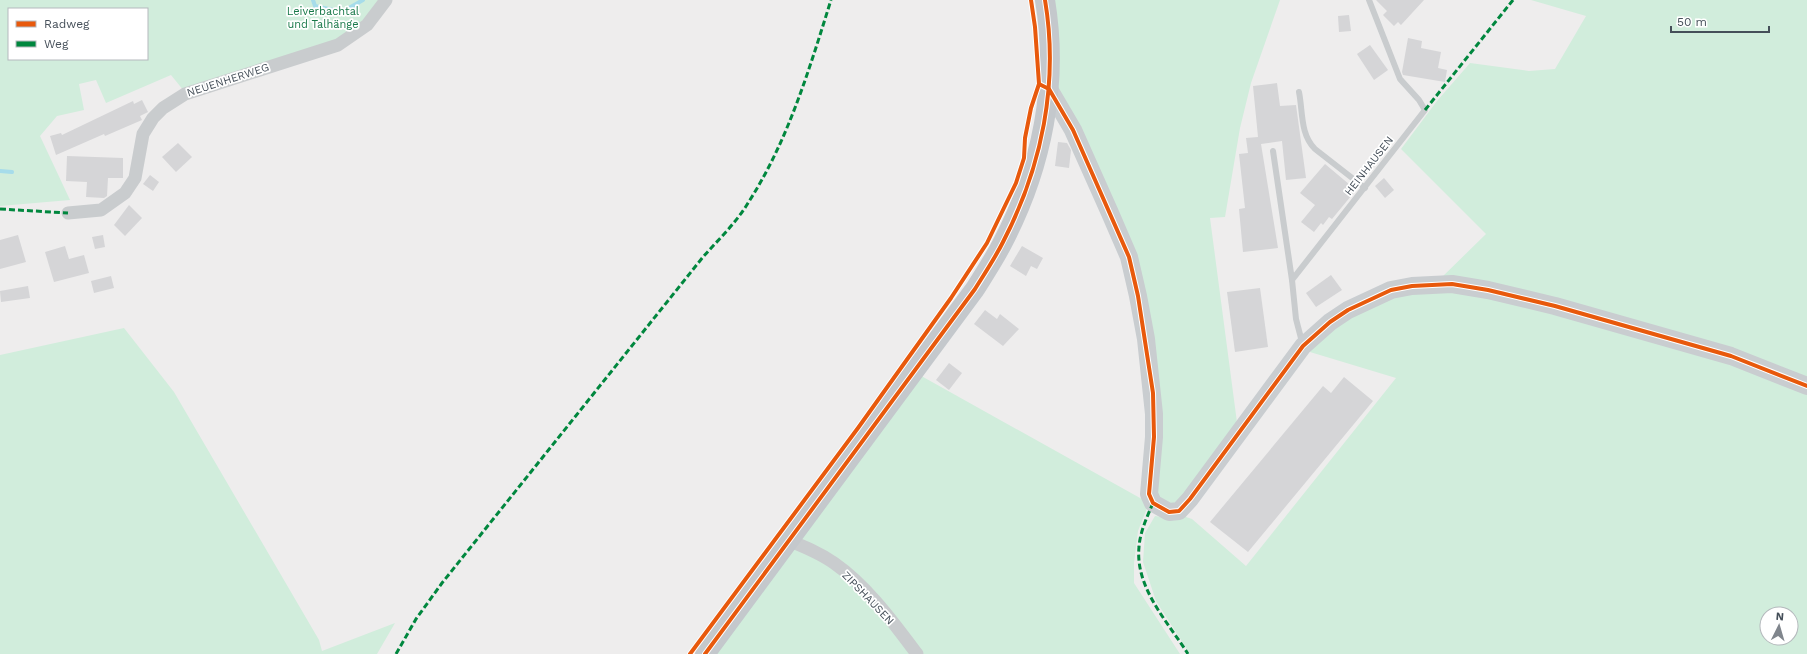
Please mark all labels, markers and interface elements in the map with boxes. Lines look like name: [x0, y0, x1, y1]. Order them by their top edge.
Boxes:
park label: Leiverbachtal und Talhänge: [287, 5, 360, 31]
legend: [8, 8, 148, 60]
scale bar: [1671, 8, 1769, 34]
text: 50 m: [1677, 15, 1707, 29]
text: Radweg: [44, 17, 90, 31]
text: Weg: [44, 37, 69, 51]
street label: NEUENHERWEG: [185, 61, 271, 99]
street label: HEINHAUSEN: [1342, 134, 1396, 198]
street label: ZIPSHAUSEN: [839, 569, 897, 627]
north arrow: [1759, 606, 1799, 646]
text: N: [1775, 610, 1784, 623]

